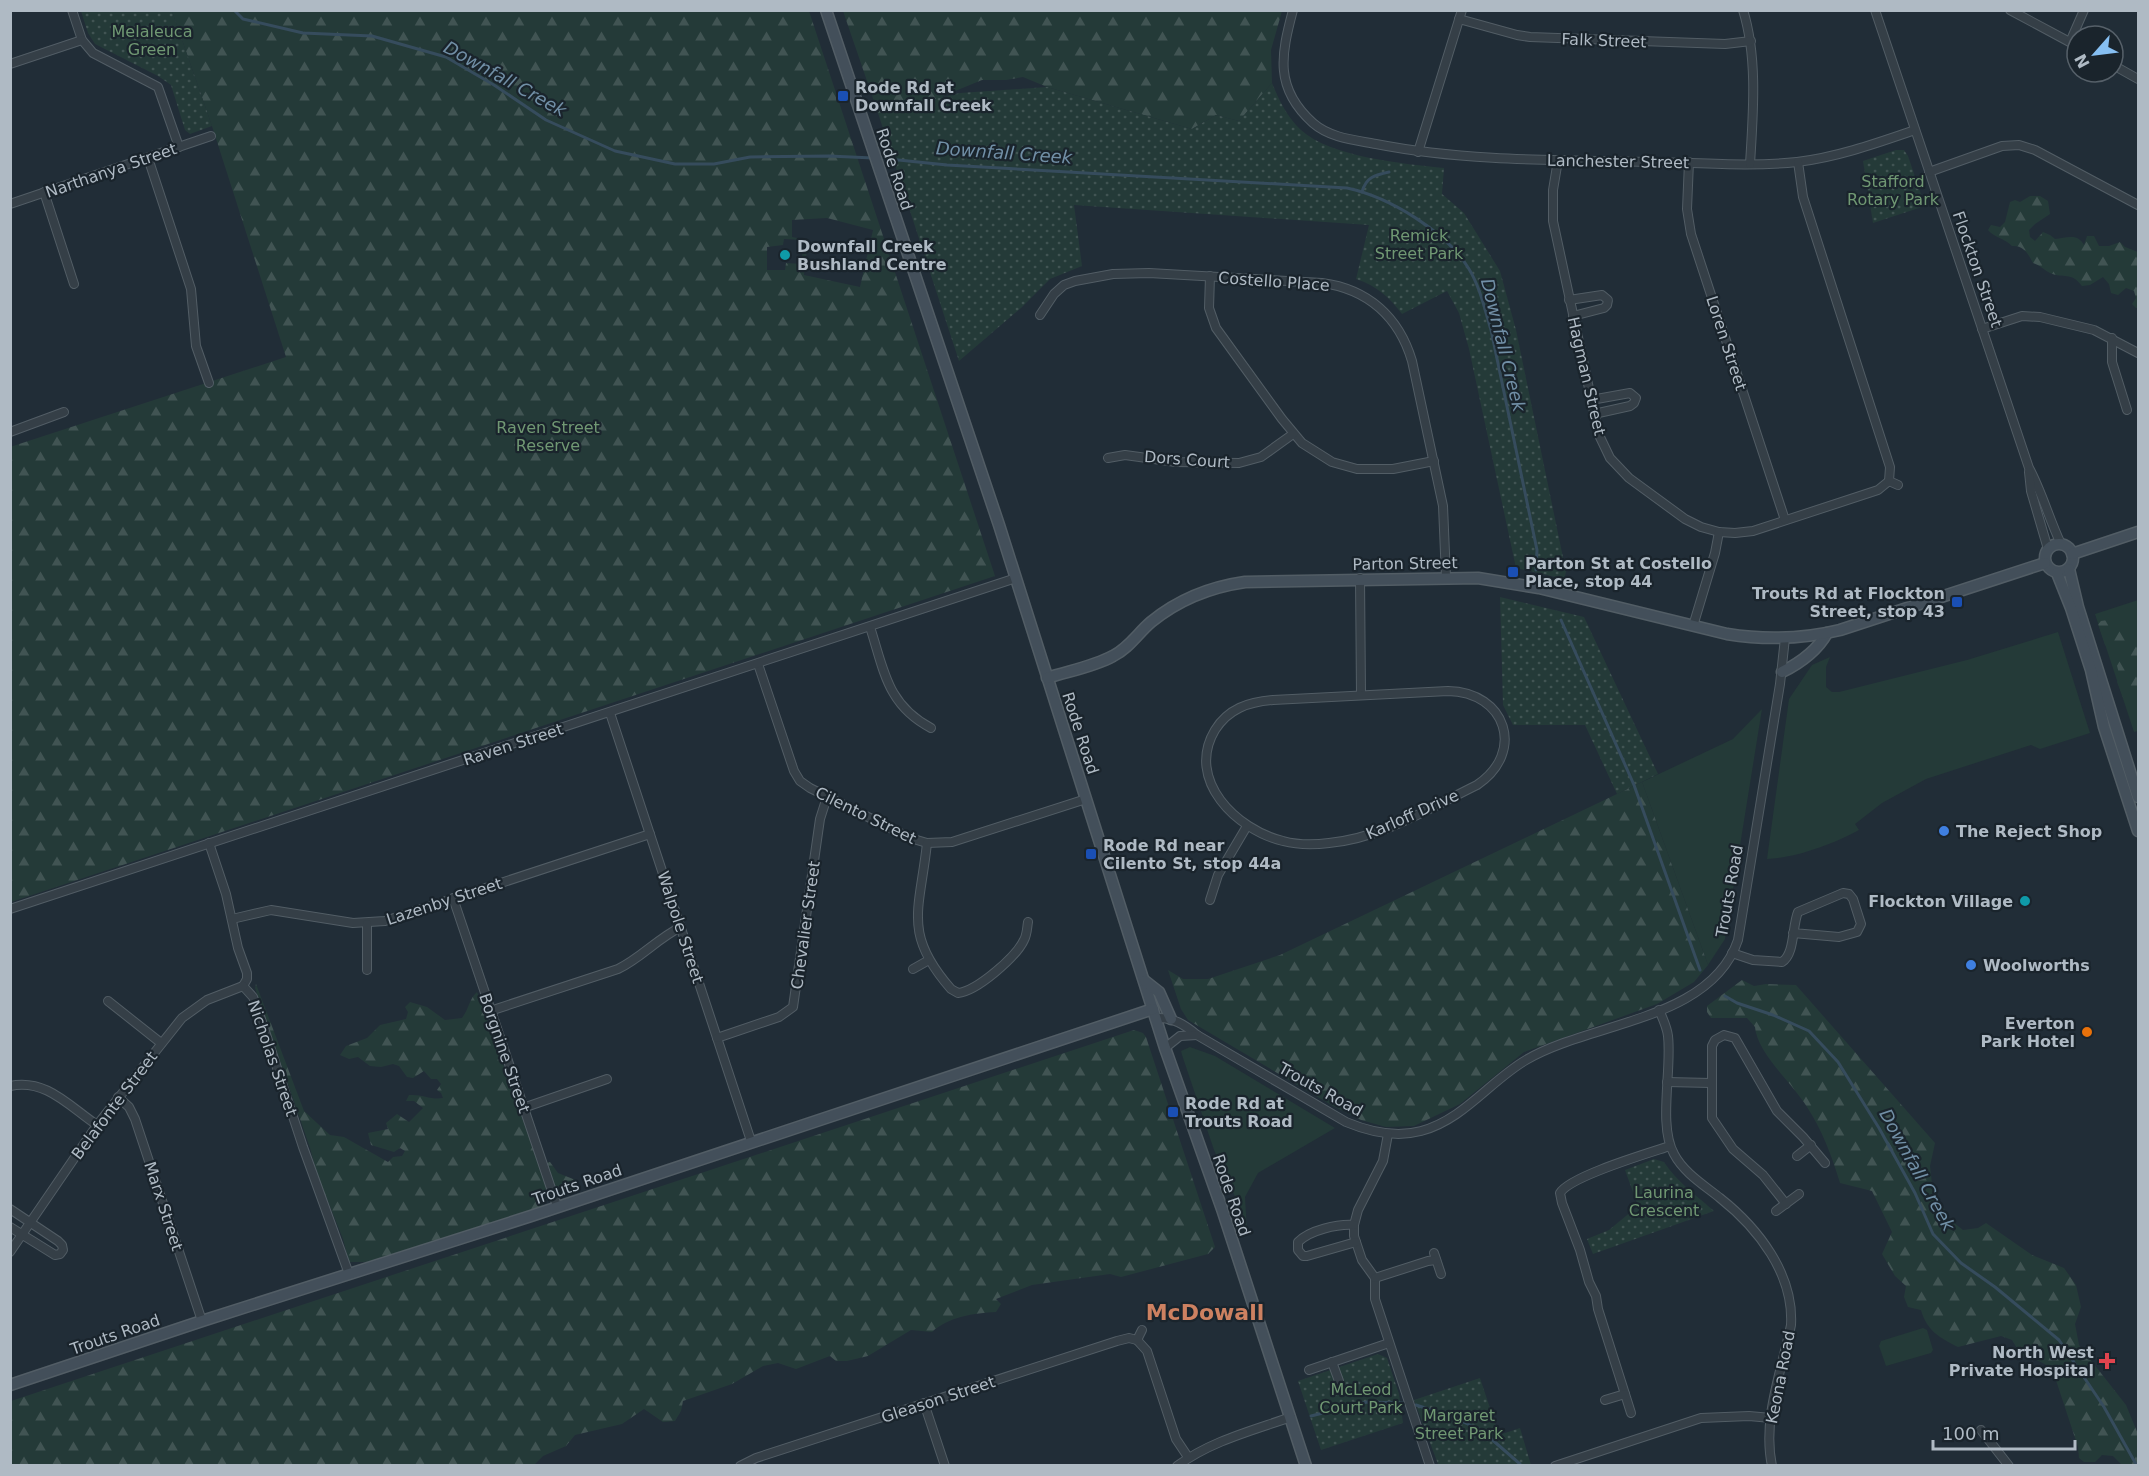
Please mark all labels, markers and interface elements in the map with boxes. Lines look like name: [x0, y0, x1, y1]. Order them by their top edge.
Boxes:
park label: Melaleuca Green: [112, 22, 192, 59]
north arrow: [2065, 24, 2125, 84]
street label: Falk Street: [1561, 30, 1647, 51]
water label: Downfall Creek: [440, 36, 571, 122]
text: N: [2071, 50, 2094, 71]
place label: Rode Rd at Downfall Creek: [855, 78, 992, 115]
marker: Rode Rd at Downfall Creek: [836, 89, 850, 103]
street label: Rode Road: [872, 126, 917, 213]
water label: Downfall Creek: [935, 137, 1074, 168]
street label: Narthanya Street: [43, 139, 179, 202]
street label: Lanchester Street: [1547, 151, 1689, 172]
park label: Stafford Rotary Park: [1847, 172, 1940, 209]
street label: Flockton Street: [1949, 209, 2006, 330]
park label: Remick Street Park: [1375, 226, 1464, 263]
place label: Downfall Creek Bushland Centre: [797, 237, 947, 274]
marker: Downfall Creek Bushland Centre: [778, 248, 792, 262]
street label: Costello Place: [1218, 268, 1330, 295]
water label: Downfall Creek: [1477, 276, 1531, 415]
street label: Loren Street: [1702, 293, 1751, 393]
street label: Hagman Street: [1564, 315, 1609, 437]
park label: Raven Street Reserve: [496, 418, 600, 455]
street label: Dors Court: [1143, 447, 1231, 472]
street label: Parton Street: [1352, 553, 1458, 574]
place label: Parton St at Costello Place, stop 44: [1525, 554, 1712, 591]
marker: Parton St at Costello Place, stop 44: [1506, 565, 1520, 579]
place label: Trouts Rd at Flockton Street, stop 43: [1752, 584, 1945, 621]
marker: Trouts Rd at Flockton Street, stop 43: [1950, 595, 1964, 609]
street label: Rode Road: [1058, 690, 1103, 777]
street label: Raven Street: [461, 719, 565, 770]
street label: Cilento Street: [812, 783, 919, 848]
street label: Karloff Drive: [1363, 786, 1462, 843]
place label: The Reject Shop: [1956, 822, 2102, 841]
marker: The Reject Shop: [1937, 824, 1951, 838]
place label: Rode Rd near Cilento St, stop 44a: [1103, 836, 1281, 873]
street label: Trouts Road: [1712, 843, 1747, 940]
marker: Rode Rd near Cilento St, stop 44a: [1084, 847, 1098, 861]
street label: Chevalier Street: [787, 860, 824, 990]
street label: Walpole Street: [653, 869, 708, 986]
street label: Lazenby Street: [384, 874, 504, 929]
place label: Flockton Village: [1868, 892, 2013, 911]
marker: Flockton Village: [2018, 894, 2032, 908]
place label: Woolworths: [1983, 956, 2090, 975]
marker: Woolworths: [1964, 958, 1978, 972]
street label: Borgnine Street: [475, 991, 534, 1116]
street label: Nicholas Street: [244, 998, 301, 1119]
place label: Everton Park Hotel: [1980, 1014, 2075, 1051]
marker: Everton Park Hotel: [2080, 1025, 2094, 1039]
street label: Belafonte Street: [68, 1047, 161, 1163]
street label: Trouts Road: [1274, 1058, 1366, 1120]
place label: Rode Rd at Trouts Road: [1185, 1094, 1293, 1131]
marker: Rode Rd at Trouts Road: [1166, 1105, 1180, 1119]
water label: Downfall Creek: [1875, 1105, 1961, 1236]
street label: Rode Road: [1209, 1152, 1254, 1239]
street label: Marx Street: [140, 1159, 187, 1253]
street label: Trouts Road: [529, 1160, 624, 1209]
park label: Laurina Crescent: [1629, 1183, 1699, 1220]
district label: McDowall: [1146, 1300, 1264, 1325]
street label: Trouts Road: [67, 1310, 162, 1359]
street label: Keona Road: [1762, 1329, 1799, 1425]
place label: North West Private Hospital: [1949, 1343, 2094, 1380]
marker: North West Private Hospital: [2098, 1352, 2116, 1370]
street label: Gleason Street: [879, 1372, 997, 1427]
park label: McLeod Court Park: [1319, 1380, 1404, 1417]
park label: Margaret Street Park: [1415, 1406, 1504, 1443]
scale bar: [1933, 1413, 2076, 1451]
text: 100 m: [1942, 1423, 2000, 1444]

